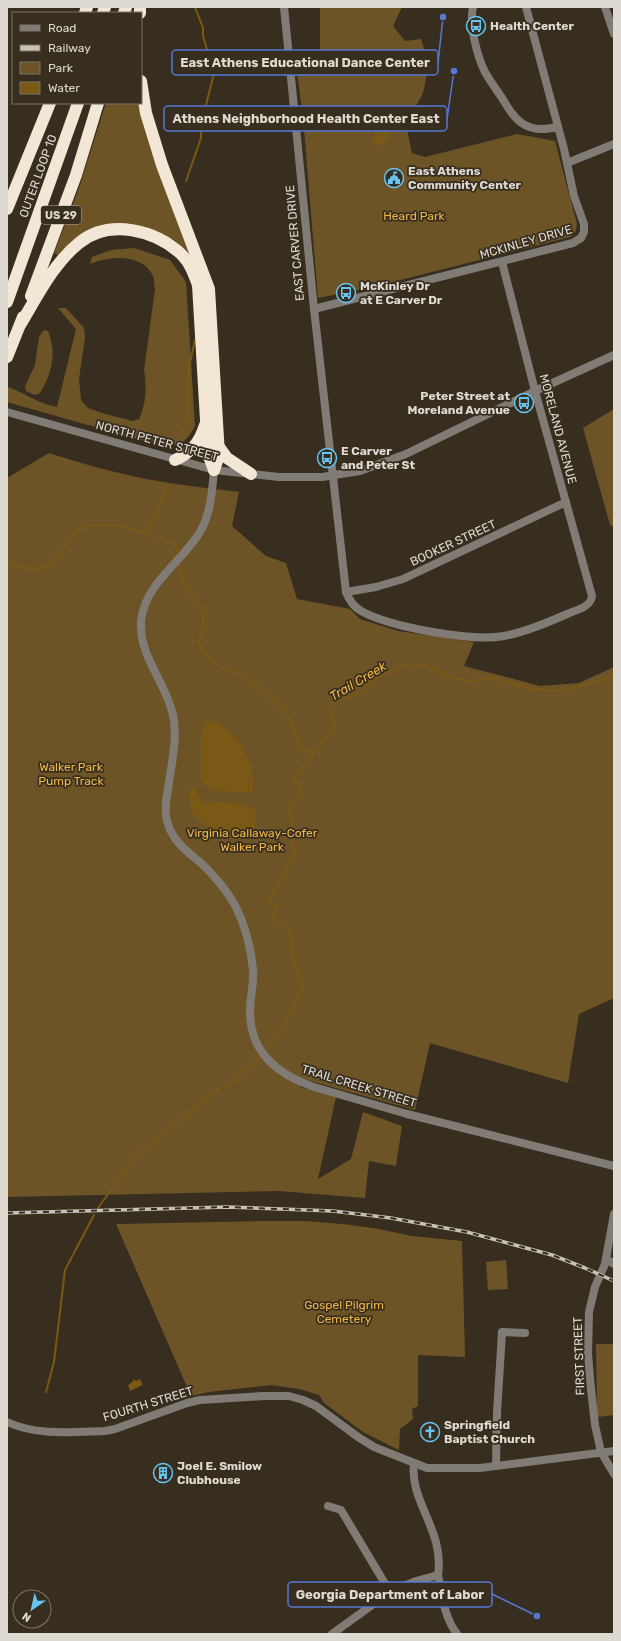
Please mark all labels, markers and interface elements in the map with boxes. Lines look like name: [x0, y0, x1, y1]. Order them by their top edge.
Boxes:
legend: [12, 12, 142, 104]
bus stop icon: Health Center: [465, 15, 487, 37]
place label: Health Center: [490, 19, 574, 33]
text: Road: [48, 21, 76, 35]
text: Railway: [48, 41, 91, 55]
callout: East Athens Educational Dance Center: [172, 50, 438, 75]
text: East Athens Educational Dance Center: [180, 55, 430, 70]
text: Park: [48, 61, 74, 75]
text: Water: [48, 81, 80, 95]
callout: Athens Neighborhood Health Center East: [164, 106, 447, 131]
text: Athens Neighborhood Health Center East: [173, 111, 439, 126]
street label: OUTER LOOP 10: [16, 132, 60, 220]
place label: East Athens Community Center: [408, 164, 522, 192]
public building icon: East Athens Community Center: [383, 167, 405, 189]
street label: EAST CARVER DRIVE: [283, 185, 307, 301]
road number: US 29: [41, 206, 81, 224]
park label: Heard Park: [383, 209, 446, 223]
street label: MCKINLEY DRIVE: [478, 222, 574, 262]
place label: McKinley Dr at E Carver Dr: [360, 279, 443, 307]
bus stop icon: McKinley Dr at E Carver Dr: [335, 282, 357, 304]
street label: MORELAND AVENUE: [537, 372, 579, 486]
place label: Peter Street at Moreland Avenue: [407, 389, 510, 417]
bus stop icon: Peter Street at Moreland Avenue: [513, 392, 535, 414]
street label: NORTH PETER STREET: [94, 418, 220, 464]
place label: E Carver and Peter St: [341, 444, 416, 472]
bus stop icon: E Carver and Peter St: [316, 447, 338, 469]
street label: BOOKER STREET: [408, 517, 498, 569]
water label: Trail Creek: [327, 658, 389, 704]
park label: Walker Park Pump Track: [38, 760, 104, 788]
park label: Virginia Callaway-Cofer Walker Park: [187, 826, 318, 854]
street label: TRAIL CREEK STREET: [300, 1062, 418, 1110]
park label: Gospel Pilgrim Cemetery: [304, 1298, 384, 1326]
street label: FIRST STREET: [571, 1316, 587, 1396]
street label: FOURTH STREET: [101, 1384, 195, 1424]
place label: Springfield Baptist Church: [444, 1418, 535, 1446]
church icon: Springfield Baptist Church: [419, 1421, 441, 1443]
place label: Joel E. Smilow Clubhouse: [177, 1459, 262, 1487]
building icon: Joel E. Smilow Clubhouse: [152, 1462, 174, 1484]
callout: Georgia Department of Labor: [288, 1582, 492, 1607]
text: Georgia Department of Labor: [296, 1587, 484, 1602]
north arrow: [12, 1589, 52, 1629]
text: N: [20, 1609, 34, 1624]

